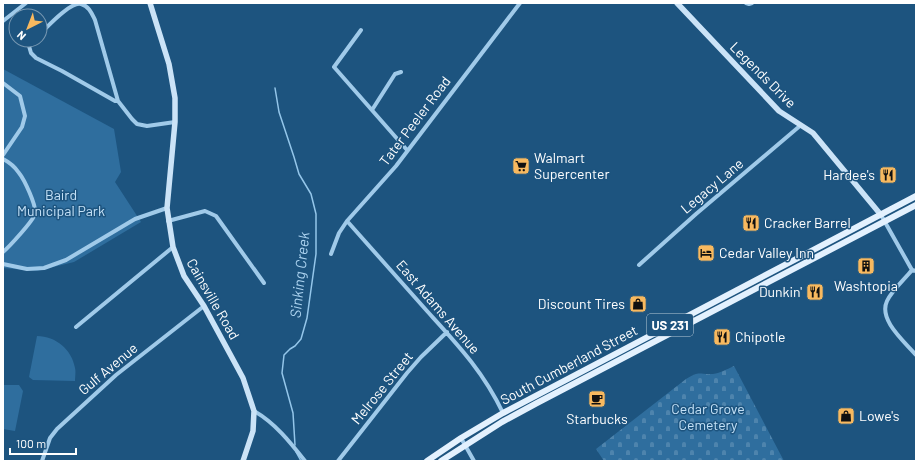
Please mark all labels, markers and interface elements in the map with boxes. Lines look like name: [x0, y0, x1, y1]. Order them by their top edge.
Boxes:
north arrow: [8, 8, 48, 48]
text: N: [14, 29, 28, 43]
street label: Legends Drive: [727, 38, 800, 111]
street label: Tater Peeler Road: [375, 73, 454, 169]
place label: Walmart Supercenter: [534, 149, 610, 182]
street label: Legacy Lane: [677, 155, 746, 217]
supermarket icon: Walmart Supercenter: [511, 156, 531, 176]
restaurant icon: Hardee's: [878, 165, 898, 185]
place label: Hardee's: [823, 166, 875, 183]
park label: Baird Municipal Park: [17, 186, 105, 219]
restaurant icon: Cracker Barrel: [741, 213, 761, 233]
place label: Cracker Barrel: [764, 214, 851, 231]
water label: Sinking Creek: [286, 230, 313, 319]
hotel icon: Cedar Valley Inn: [696, 243, 716, 263]
place label: Cedar Valley Inn: [719, 244, 814, 261]
street label: Cainsville Road: [183, 255, 244, 342]
street label: East Adams Avenue: [393, 256, 484, 357]
building icon: Washtopia: [856, 256, 876, 276]
place label: Washtopia: [834, 277, 898, 294]
restaurant icon: Dunkin': [805, 282, 825, 302]
place label: Dunkin': [759, 283, 802, 300]
shop icon: Discount Tires: [628, 294, 648, 314]
place label: Discount Tires: [538, 295, 625, 312]
road number: US 231: [647, 314, 693, 336]
street label: South Cumberland Street: [497, 321, 640, 408]
restaurant icon: Chipotle: [712, 327, 732, 347]
place label: Chipotle: [735, 328, 786, 345]
street label: Gulf Avenue: [75, 339, 141, 398]
street label: Melrose Street: [347, 348, 416, 427]
cafe icon: Starbucks: [587, 389, 607, 409]
park label: Cedar Grove Cemetery: [671, 400, 745, 433]
shop icon: Lowe's: [836, 406, 856, 426]
place label: Lowe's: [859, 407, 900, 424]
place label: Starbucks: [566, 410, 628, 427]
scale bar: [10, 430, 76, 456]
text: 100 m: [16, 436, 46, 450]

